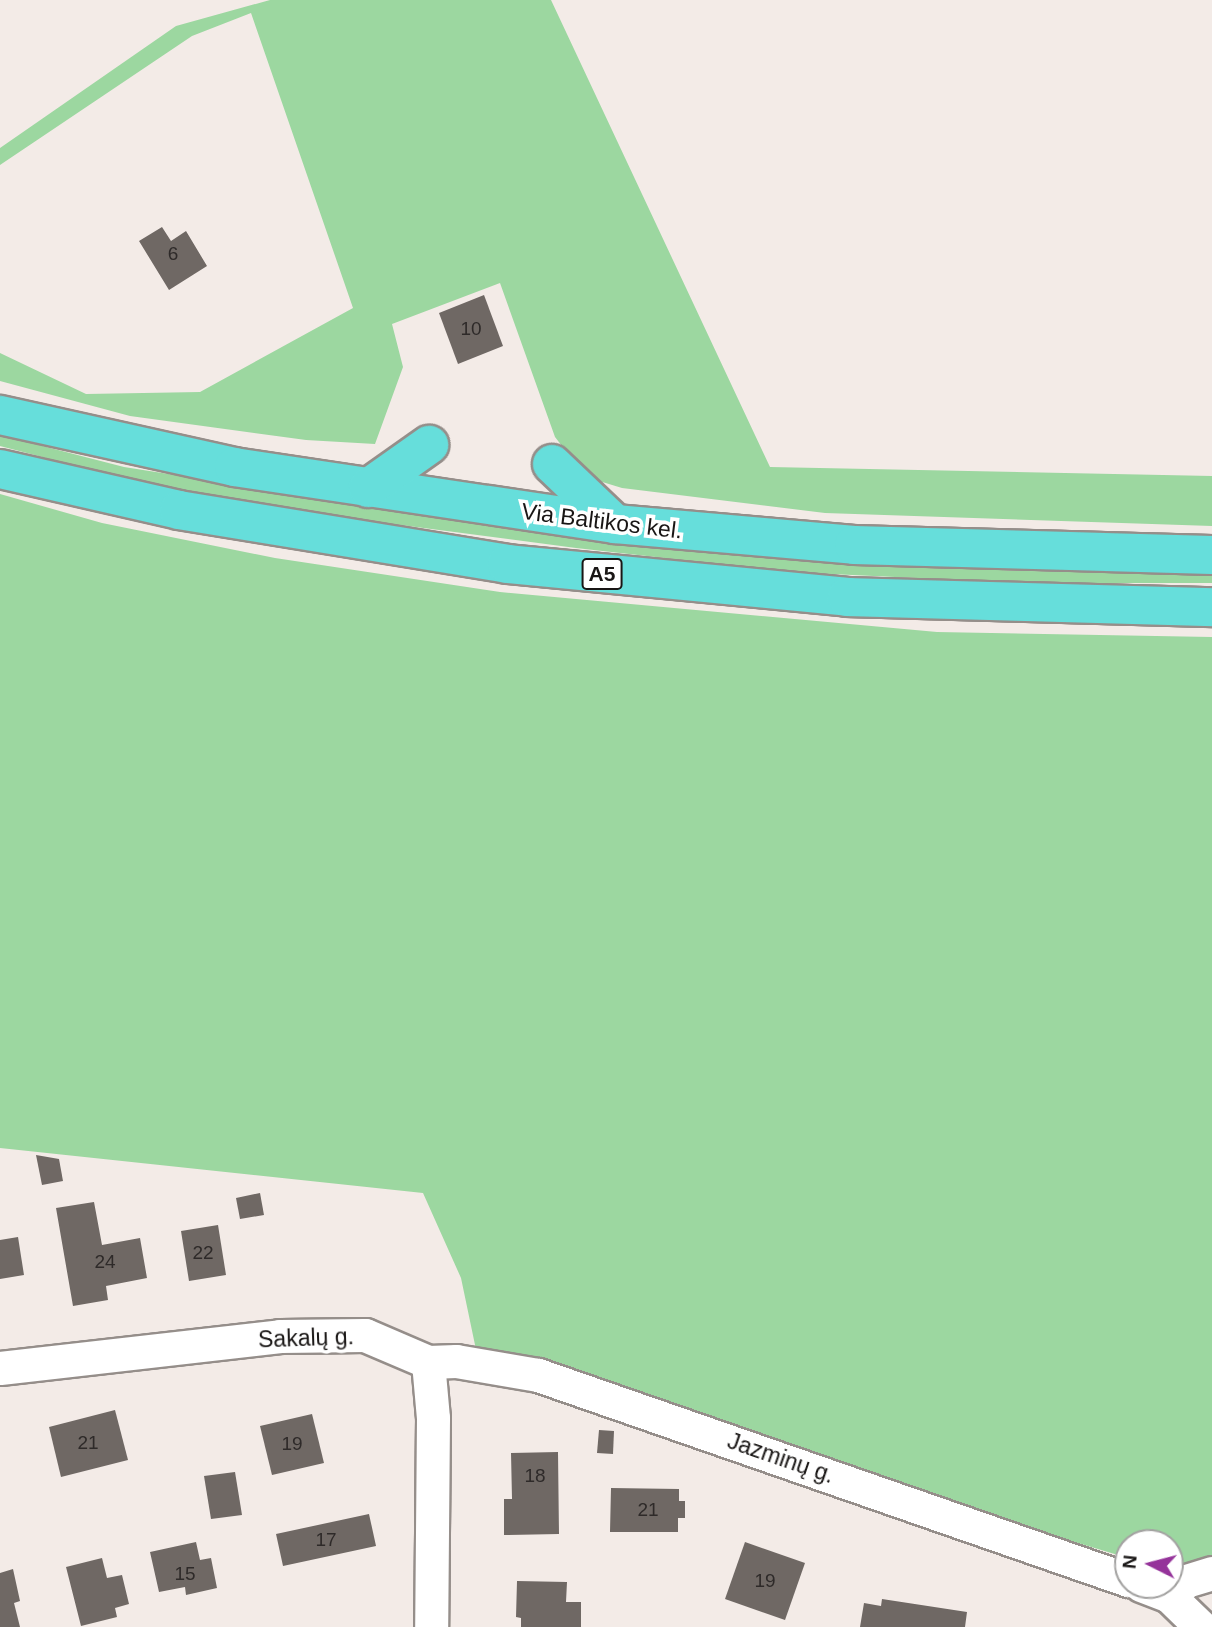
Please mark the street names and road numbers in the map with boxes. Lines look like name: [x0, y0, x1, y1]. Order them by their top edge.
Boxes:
street label: Via Baltikos kel.: [520, 497, 684, 545]
road number: A5: [581, 556, 623, 592]
street label: Sakalų g.: [258, 1323, 354, 1353]
street label: Jazminų g.: [724, 1427, 838, 1489]

